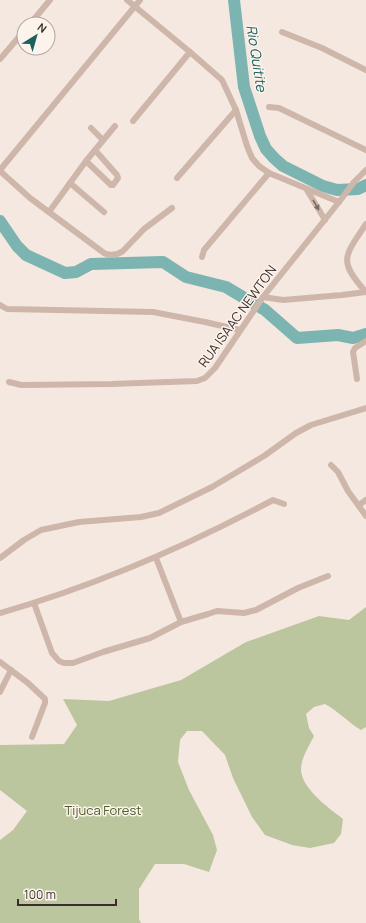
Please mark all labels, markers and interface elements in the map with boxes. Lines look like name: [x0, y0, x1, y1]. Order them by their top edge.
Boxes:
north arrow: [16, 16, 56, 56]
text: N: [35, 19, 50, 36]
water label: Rio Quitite: [242, 23, 272, 94]
one-way arrow: [312, 199, 319, 211]
street label: RUA ISAAC NEWTON: [194, 261, 280, 371]
park label: Tijuca Forest: [65, 801, 141, 819]
scale bar: [18, 881, 116, 907]
text: 100 m: [24, 886, 56, 903]

